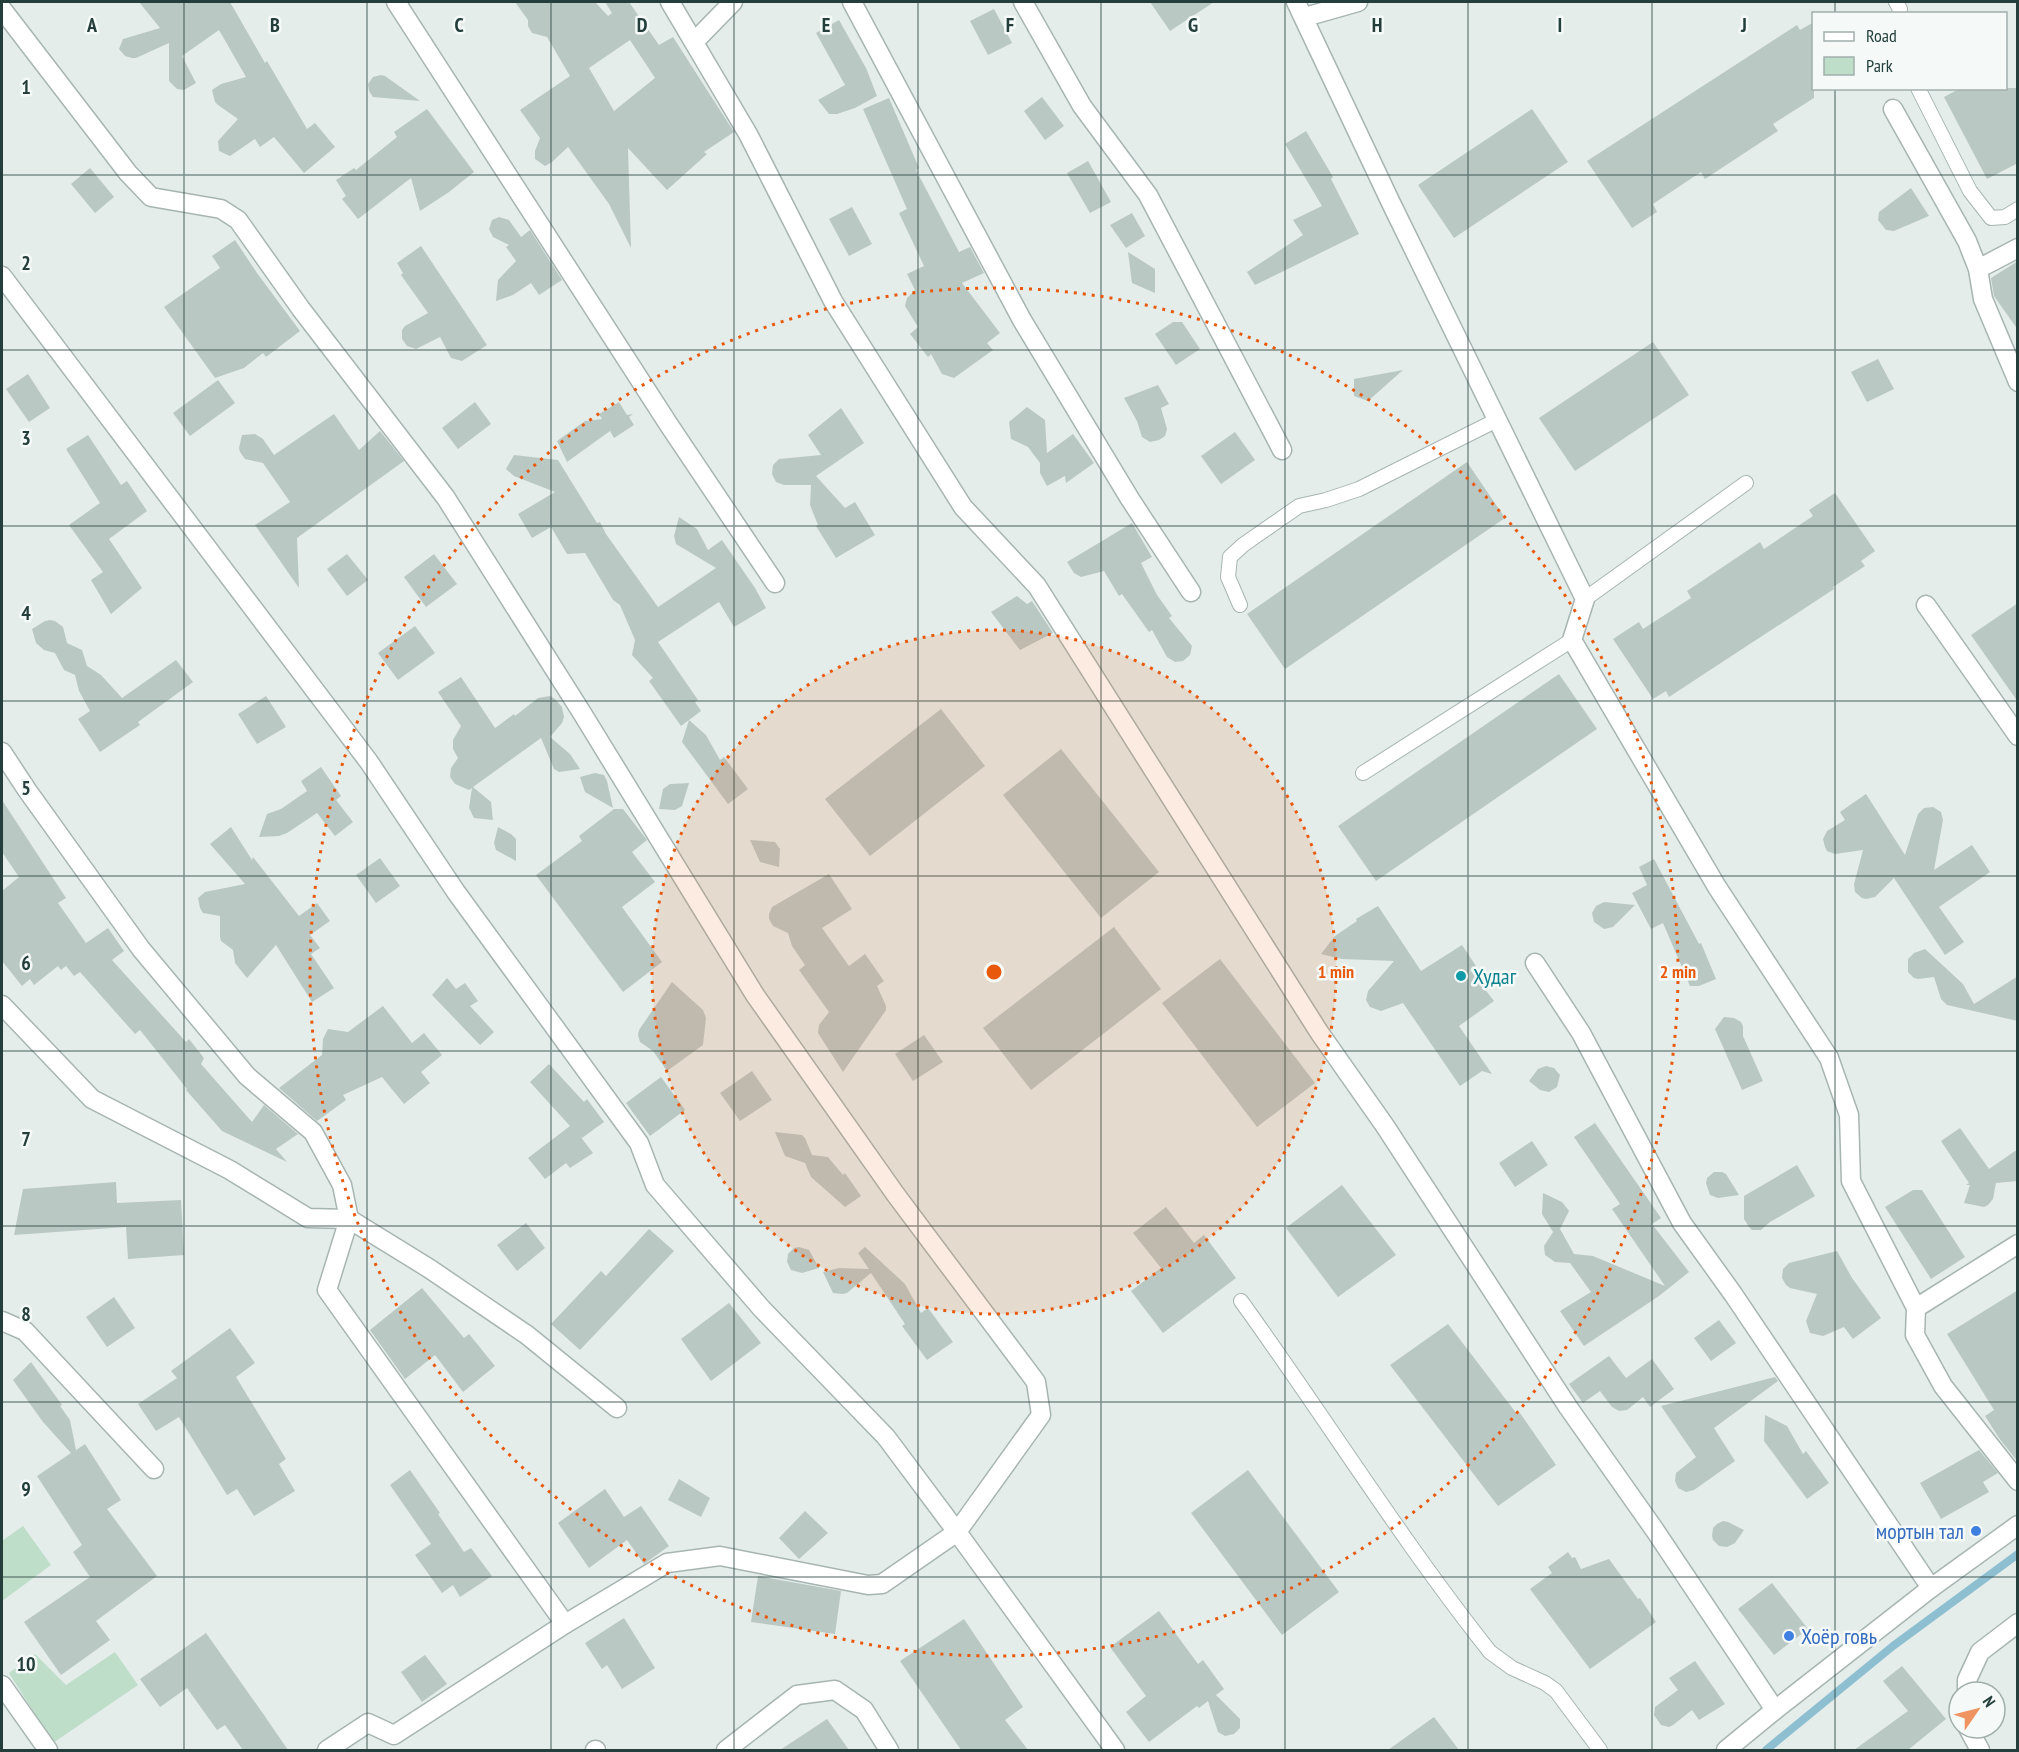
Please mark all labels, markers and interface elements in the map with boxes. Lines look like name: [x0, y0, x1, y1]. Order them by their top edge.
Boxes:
text: A: [86, 12, 98, 38]
text: B: [270, 12, 280, 38]
text: C: [454, 12, 464, 38]
text: D: [637, 12, 648, 38]
text: E: [822, 12, 830, 38]
text: F: [1006, 12, 1014, 38]
text: G: [1188, 12, 1198, 38]
text: H: [1372, 12, 1382, 38]
text: I: [1558, 12, 1562, 38]
text: J: [1740, 12, 1747, 38]
legend: [1812, 12, 2007, 90]
text: Road: [1866, 24, 1897, 47]
text: Park: [1866, 54, 1893, 77]
text: 1: [21, 74, 31, 100]
text: 2: [21, 250, 31, 276]
text: 3: [21, 425, 31, 451]
text: 4: [21, 600, 31, 626]
text: 5: [21, 775, 31, 801]
text: 6: [21, 950, 31, 976]
text: 1 min: [1318, 960, 1354, 983]
text: 2 min: [1660, 960, 1696, 983]
centre of rings: [984, 962, 1004, 982]
place label: Худаг: [1473, 962, 1517, 990]
marker: Худаг: [1454, 969, 1468, 983]
text: 7: [21, 1126, 31, 1152]
text: 8: [21, 1301, 31, 1327]
text: 9: [21, 1476, 31, 1502]
place label: мортын тал: [1876, 1517, 1964, 1545]
marker: мортын тал: [1969, 1524, 1983, 1538]
place label: Хоёр говь: [1801, 1622, 1877, 1650]
marker: Хоёр говь: [1782, 1629, 1796, 1643]
text: 10: [16, 1651, 36, 1677]
north arrow: [1947, 1680, 2007, 1740]
text: N: [1979, 1692, 2000, 1711]

